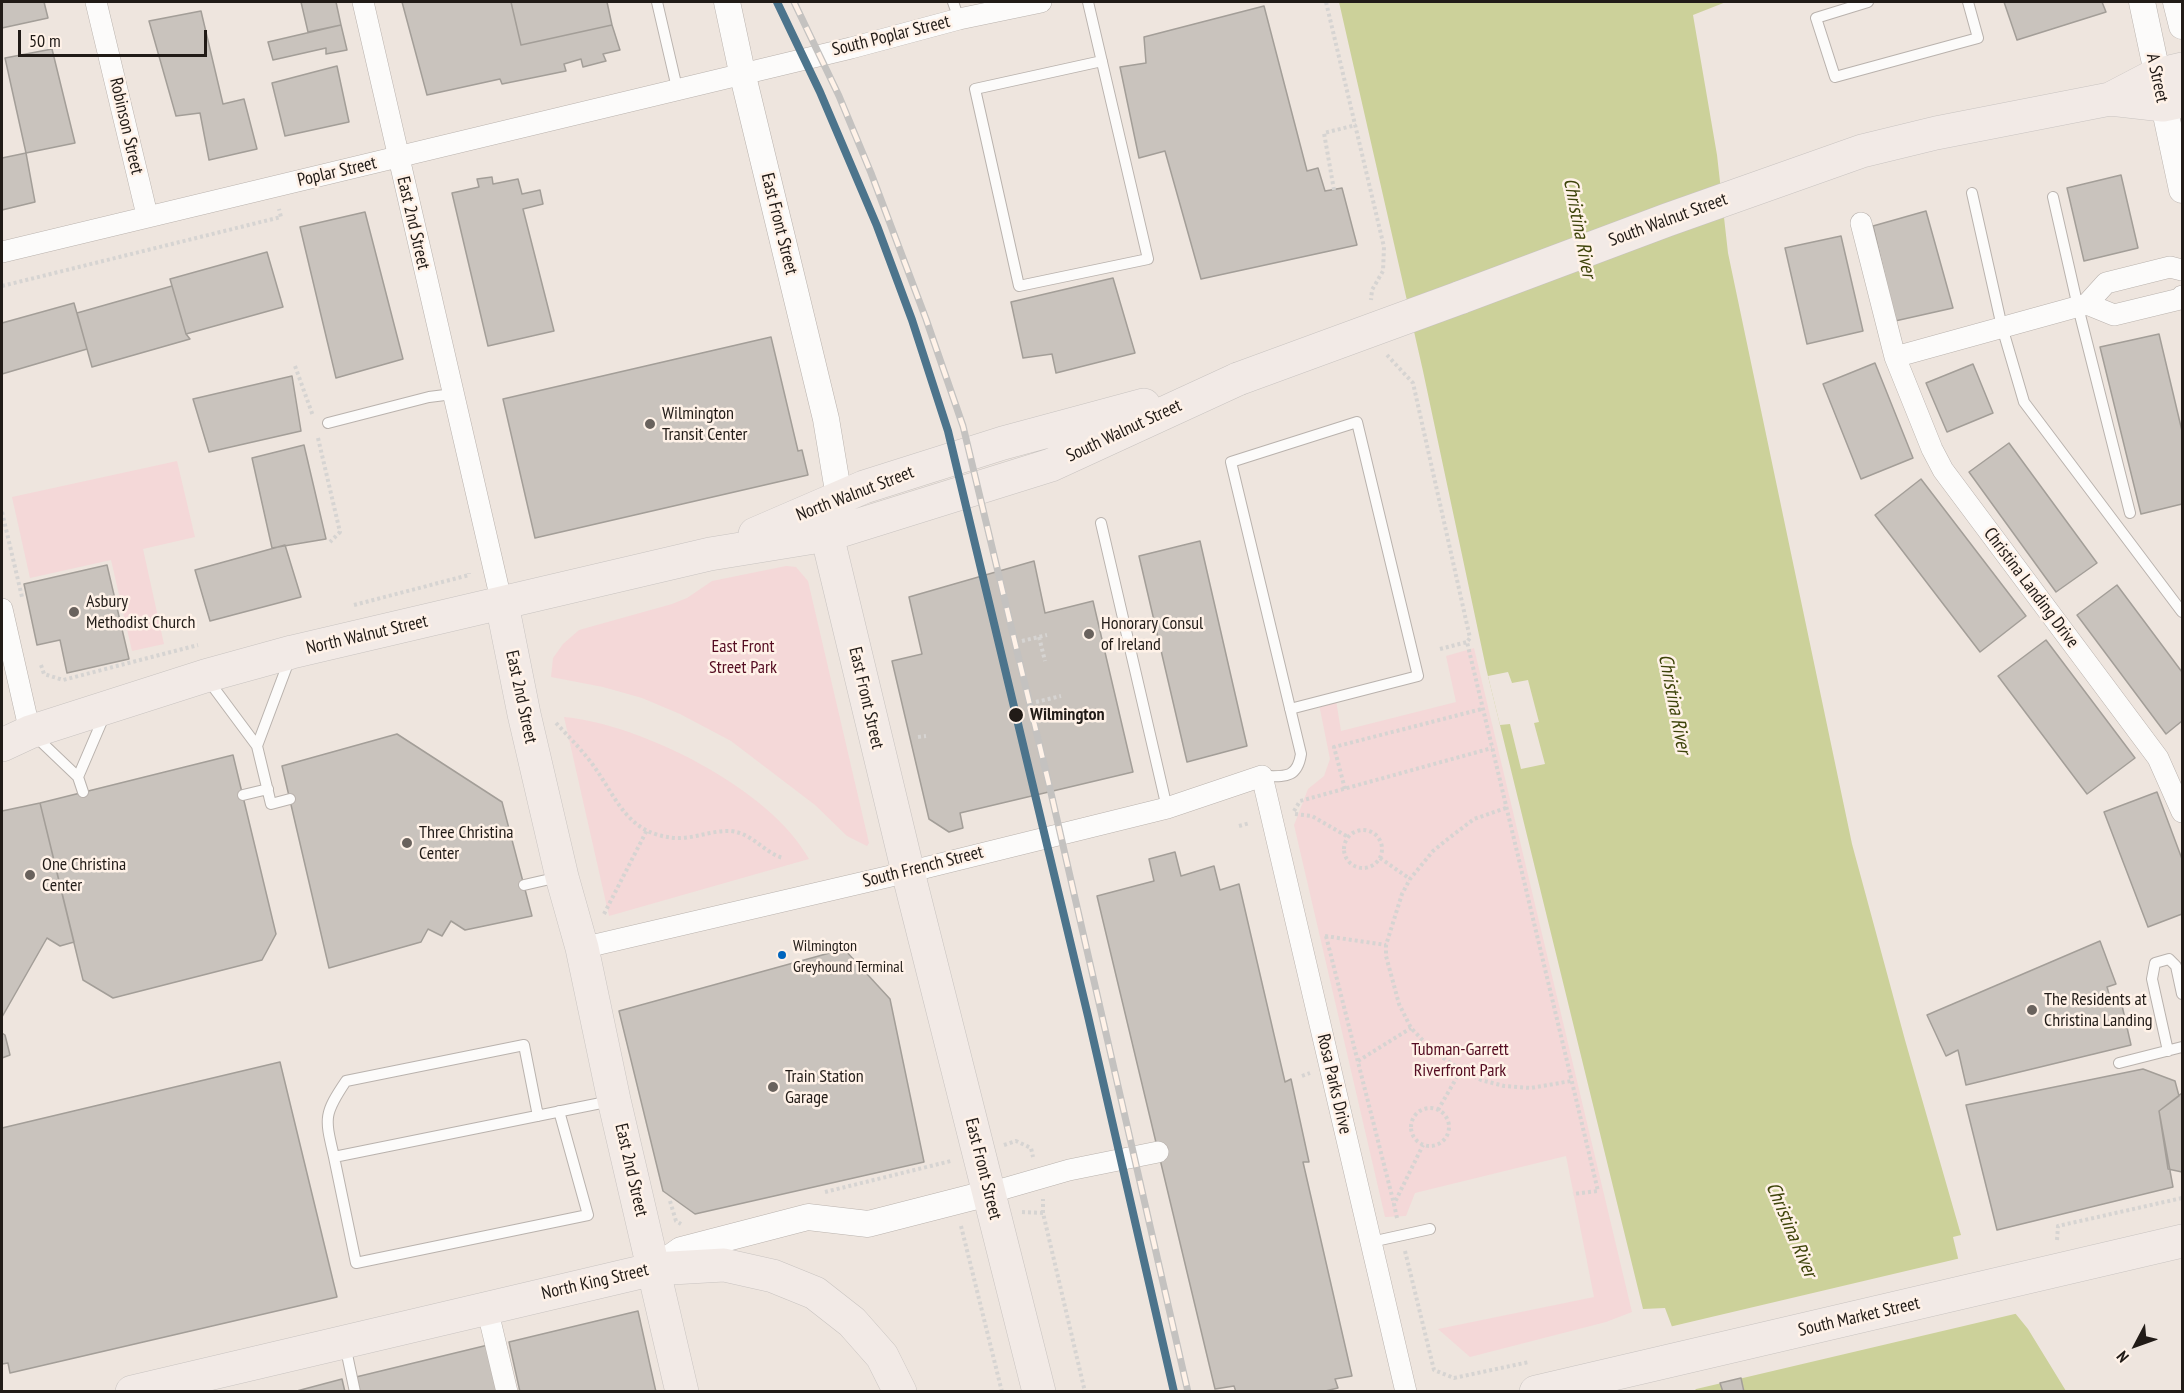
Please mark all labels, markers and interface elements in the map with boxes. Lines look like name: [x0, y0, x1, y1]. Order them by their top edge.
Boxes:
street label: South Poplar Street: [830, 11, 952, 61]
scale bar: [21, 18, 210, 56]
text: 50 m: [29, 29, 61, 52]
street label: A Street: [2141, 52, 2173, 104]
street label: Robinson Street: [104, 76, 148, 176]
street label: Poplar Street: [295, 152, 379, 192]
street label: East Front Street: [756, 171, 802, 277]
street label: East 2nd Street: [392, 174, 434, 272]
water label: Christina River: [1558, 176, 1600, 280]
street label: South Walnut Street: [1606, 189, 1730, 251]
street label: South Walnut Street: [1063, 395, 1185, 467]
place label: Wilmington Transit Center: [662, 403, 748, 446]
marker: Wilmington Transit Center: [643, 417, 657, 431]
street label: North Walnut Street: [793, 462, 917, 526]
street label: Christina Landing Drive: [1979, 524, 2083, 652]
place label: Asbury Methodist Church: [86, 591, 195, 634]
marker: Asbury Methodist Church: [67, 605, 81, 619]
street label: North Walnut Street: [304, 611, 430, 659]
place label: Honorary Consul of Ireland: [1101, 613, 1203, 656]
marker: Honorary Consul of Ireland: [1082, 627, 1096, 641]
park label: East Front Street Park: [709, 636, 777, 678]
street label: East Front Street: [844, 645, 888, 751]
street label: East 2nd Street: [501, 648, 541, 746]
water label: Christina River: [1653, 652, 1695, 756]
place label: Wilmington: [1030, 704, 1105, 726]
marker: Wilmington: [1007, 706, 1025, 724]
place label: Three Christina Center: [419, 822, 513, 864]
marker: Three Christina Center: [400, 836, 414, 850]
street label: South French Street: [861, 842, 985, 892]
place label: One Christina Center: [42, 854, 126, 896]
marker: One Christina Center: [23, 868, 37, 882]
place label: Wilmington Greyhound Terminal: [793, 936, 903, 974]
marker: Wilmington Greyhound Terminal: [776, 949, 788, 961]
place label: The Residents at Christina Landing: [2044, 989, 2153, 1032]
marker: The Residents at Christina Landing: [2025, 1003, 2039, 1017]
street label: Rosa Parks Drive: [1312, 1032, 1356, 1136]
park label: Tubman-Garrett Riverfront Park: [1411, 1039, 1509, 1082]
place label: Train Station Garage: [785, 1066, 864, 1108]
marker: Train Station Garage: [766, 1080, 780, 1094]
street label: East Front Street: [960, 1116, 1006, 1222]
street label: East 2nd Street: [610, 1121, 652, 1219]
water label: Christina River: [1760, 1179, 1822, 1281]
street label: North King Street: [539, 1259, 651, 1305]
street label: South Market Street: [1796, 1293, 1922, 1341]
north arrow: [2106, 1315, 2166, 1375]
text: N: [2112, 1347, 2133, 1367]

